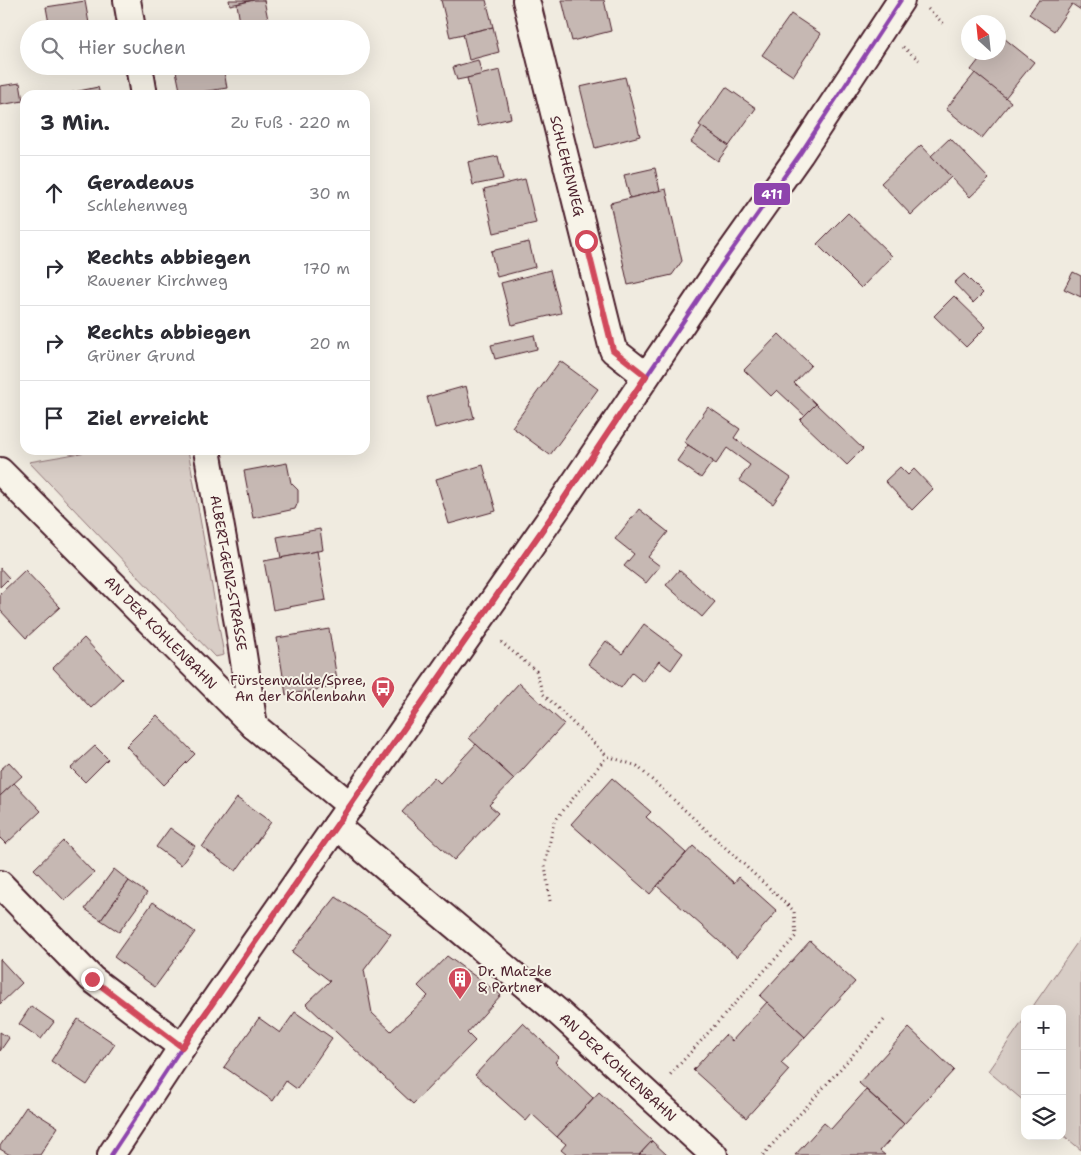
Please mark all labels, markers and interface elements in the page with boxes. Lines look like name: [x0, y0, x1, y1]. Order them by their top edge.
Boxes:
north arrow: [961, 15, 1006, 60]
search box: [20, 20, 370, 75]
icon: search: [38, 34, 66, 62]
text: Hier suchen: [78, 35, 186, 60]
text: 3 Min.: [40, 109, 110, 137]
text: Zu Fuß · 220 m: [231, 112, 350, 133]
street label: SCHLEHENWEG: [546, 114, 589, 219]
text: Geradeaus: [87, 170, 194, 195]
icon: ahead: [40, 179, 68, 207]
line badge: 411: [753, 182, 791, 206]
text: 30 m: [309, 183, 350, 204]
text: 411: [761, 185, 783, 203]
text: Schlehenweg: [87, 195, 188, 216]
route start: [575, 230, 598, 253]
text: Rechts abbiegen: [87, 245, 251, 270]
icon: right: [40, 254, 68, 282]
text: 170 m: [303, 258, 350, 279]
text: Rauener Kirchweg: [87, 270, 228, 291]
text: Rechts abbiegen: [87, 320, 251, 345]
icon: right: [40, 329, 68, 357]
text: 20 m: [309, 333, 350, 354]
text: Grüner Grund: [87, 345, 195, 366]
icon: arrive: [40, 404, 68, 432]
text: Ziel erreicht: [87, 406, 208, 431]
street label: ALBERT-GENZ-STRASSE: [206, 494, 251, 653]
street label: AN DER KOHLENBAHN: [101, 572, 221, 693]
place label: Fürstenwalde/Spree, An der Kohlenbahn: [230, 671, 366, 705]
bus stop icon: Fürstenwalde/Spree, An der Kohlenbahn: [370, 675, 396, 709]
place label: Dr. Matzke & Partner: [478, 962, 552, 996]
building icon: Dr. Matzke & Partner: [447, 966, 473, 1000]
route end: [81, 968, 104, 991]
map controls: [1021, 1005, 1066, 1140]
button: +: [1021, 1005, 1066, 1050]
street label: AN DER KOHLENBAHN: [556, 1009, 680, 1125]
button: −: [1021, 1050, 1066, 1095]
button: layers: [1021, 1095, 1066, 1140]

